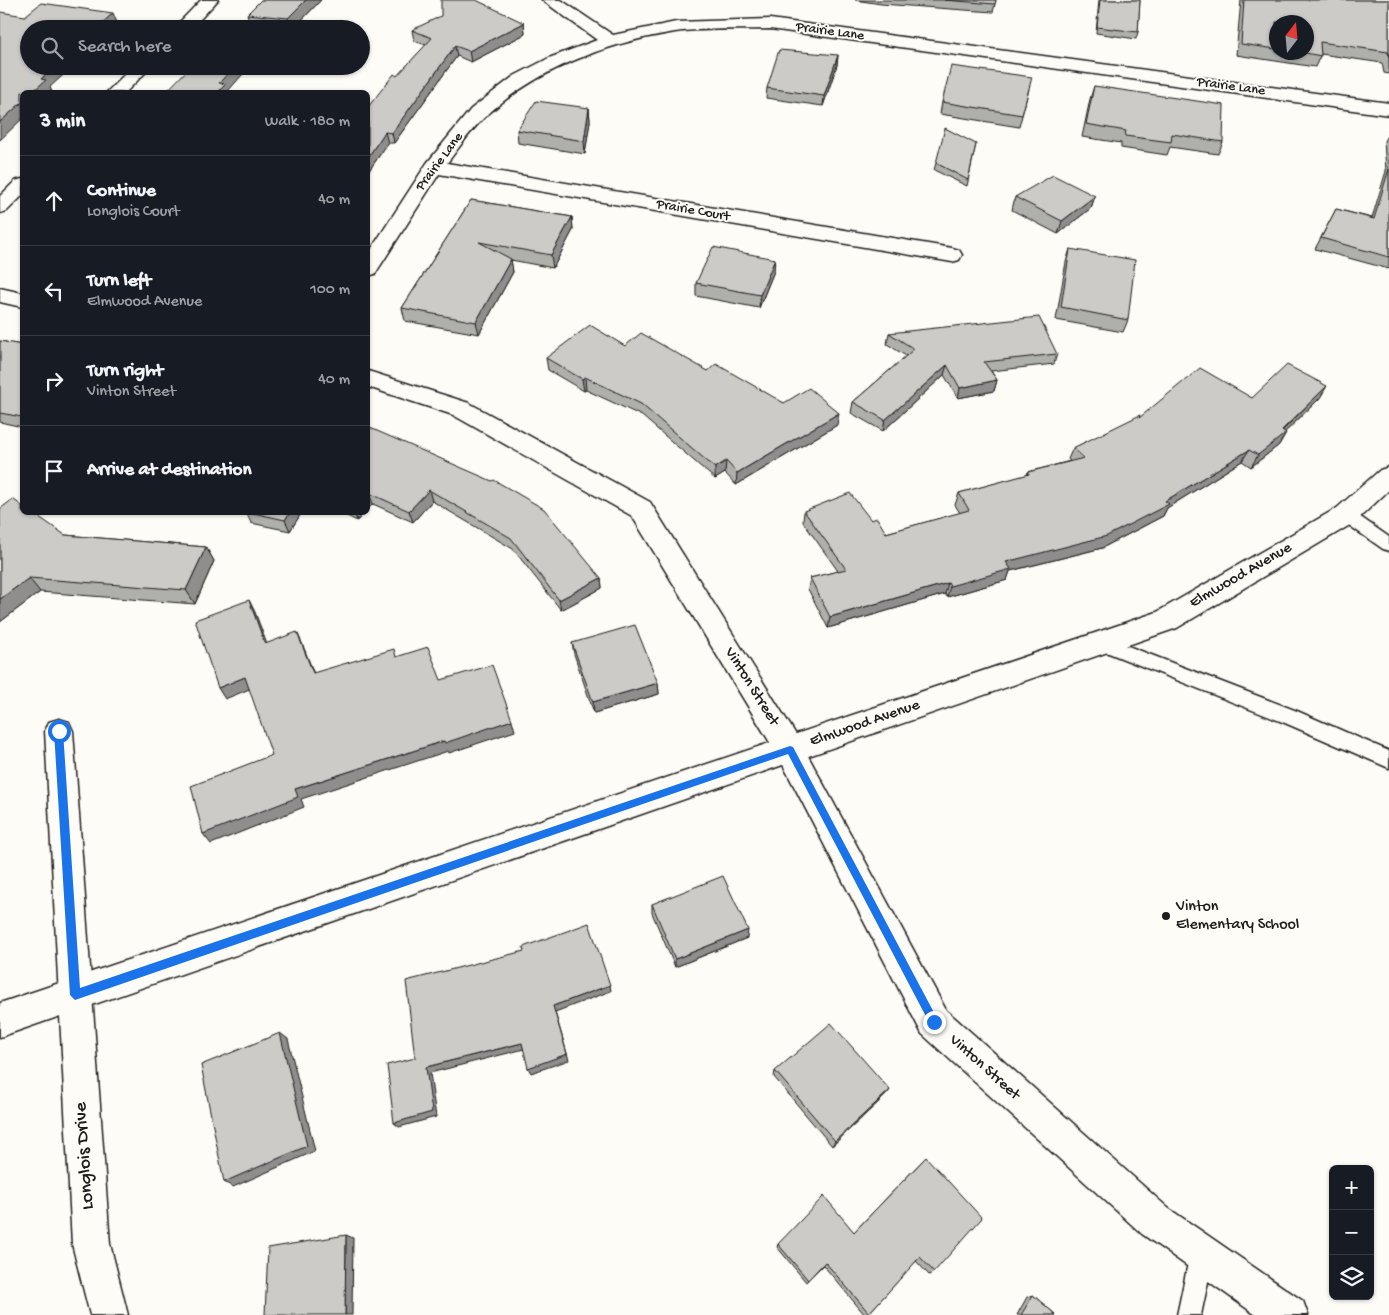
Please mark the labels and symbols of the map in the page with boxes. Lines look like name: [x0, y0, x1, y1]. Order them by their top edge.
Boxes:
north arrow: [1269, 15, 1314, 60]
street label: Prairie Lane: [794, 19, 866, 45]
street label: Prairie Lane: [1195, 74, 1267, 100]
street label: Prairie Lane: [412, 129, 468, 195]
street label: Prairie Court: [654, 196, 732, 226]
street label: Elmwood Avenue: [1186, 539, 1296, 613]
street label: Vinton Street: [719, 643, 783, 731]
street label: Elmwood Avenue: [807, 696, 923, 752]
route start: [48, 720, 71, 743]
place label: Vinton Elementary School: [1175, 898, 1299, 935]
marker: Vinton Elementary School: [1160, 910, 1172, 922]
route end: [923, 1011, 946, 1034]
street label: Vinton Street: [944, 1031, 1024, 1106]
street label: Longlois Drive: [70, 1101, 100, 1211]

